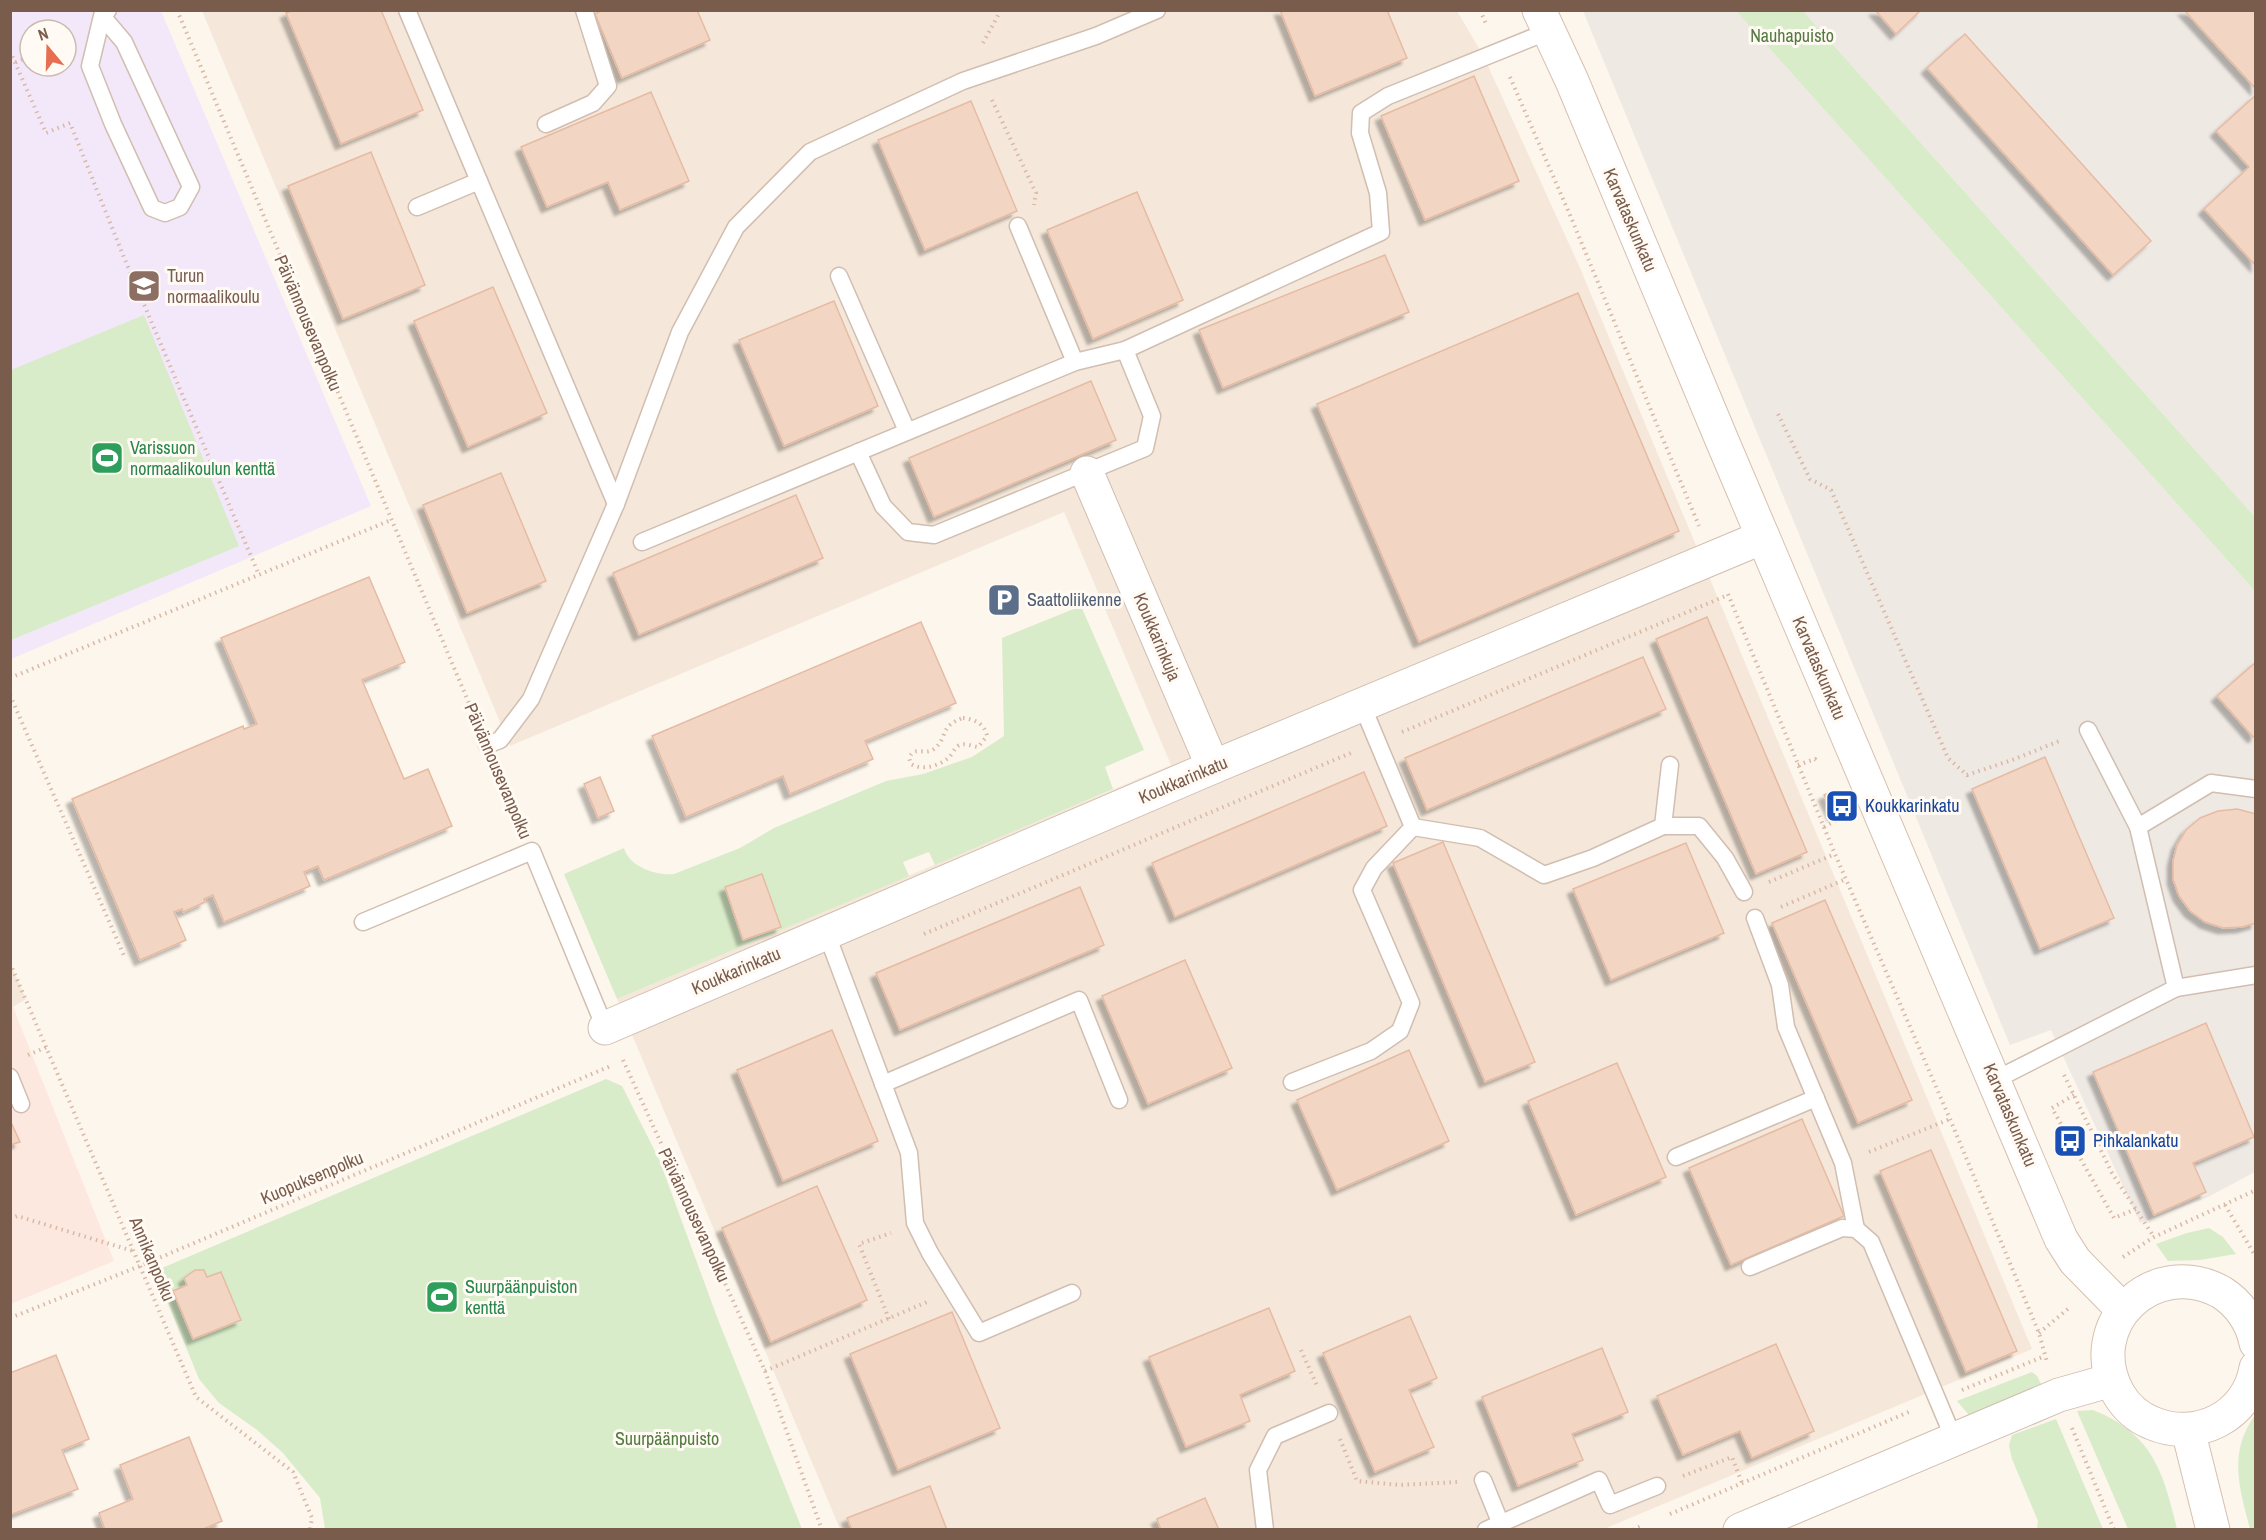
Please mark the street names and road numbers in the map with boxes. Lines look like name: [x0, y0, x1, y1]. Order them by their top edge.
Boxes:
street label: Karvataskunkatu: [1597, 164, 1663, 275]
street label: Päivännousevanpolku: [269, 251, 348, 395]
street label: Koukkarinkuja: [1128, 589, 1187, 685]
street label: Karvataskunkatu: [1786, 612, 1852, 723]
street label: Päivännousevanpolku: [459, 699, 538, 843]
street label: Koukkarinkatu: [1134, 750, 1231, 809]
street label: Koukkarinkatu: [687, 941, 784, 1000]
street label: Karvataskunkatu: [1977, 1059, 2043, 1170]
street label: Päivännousevanpolku: [652, 1144, 736, 1286]
street label: Kuopuksenpolku: [257, 1145, 367, 1210]
street label: Annikanpolku: [123, 1212, 181, 1305]

